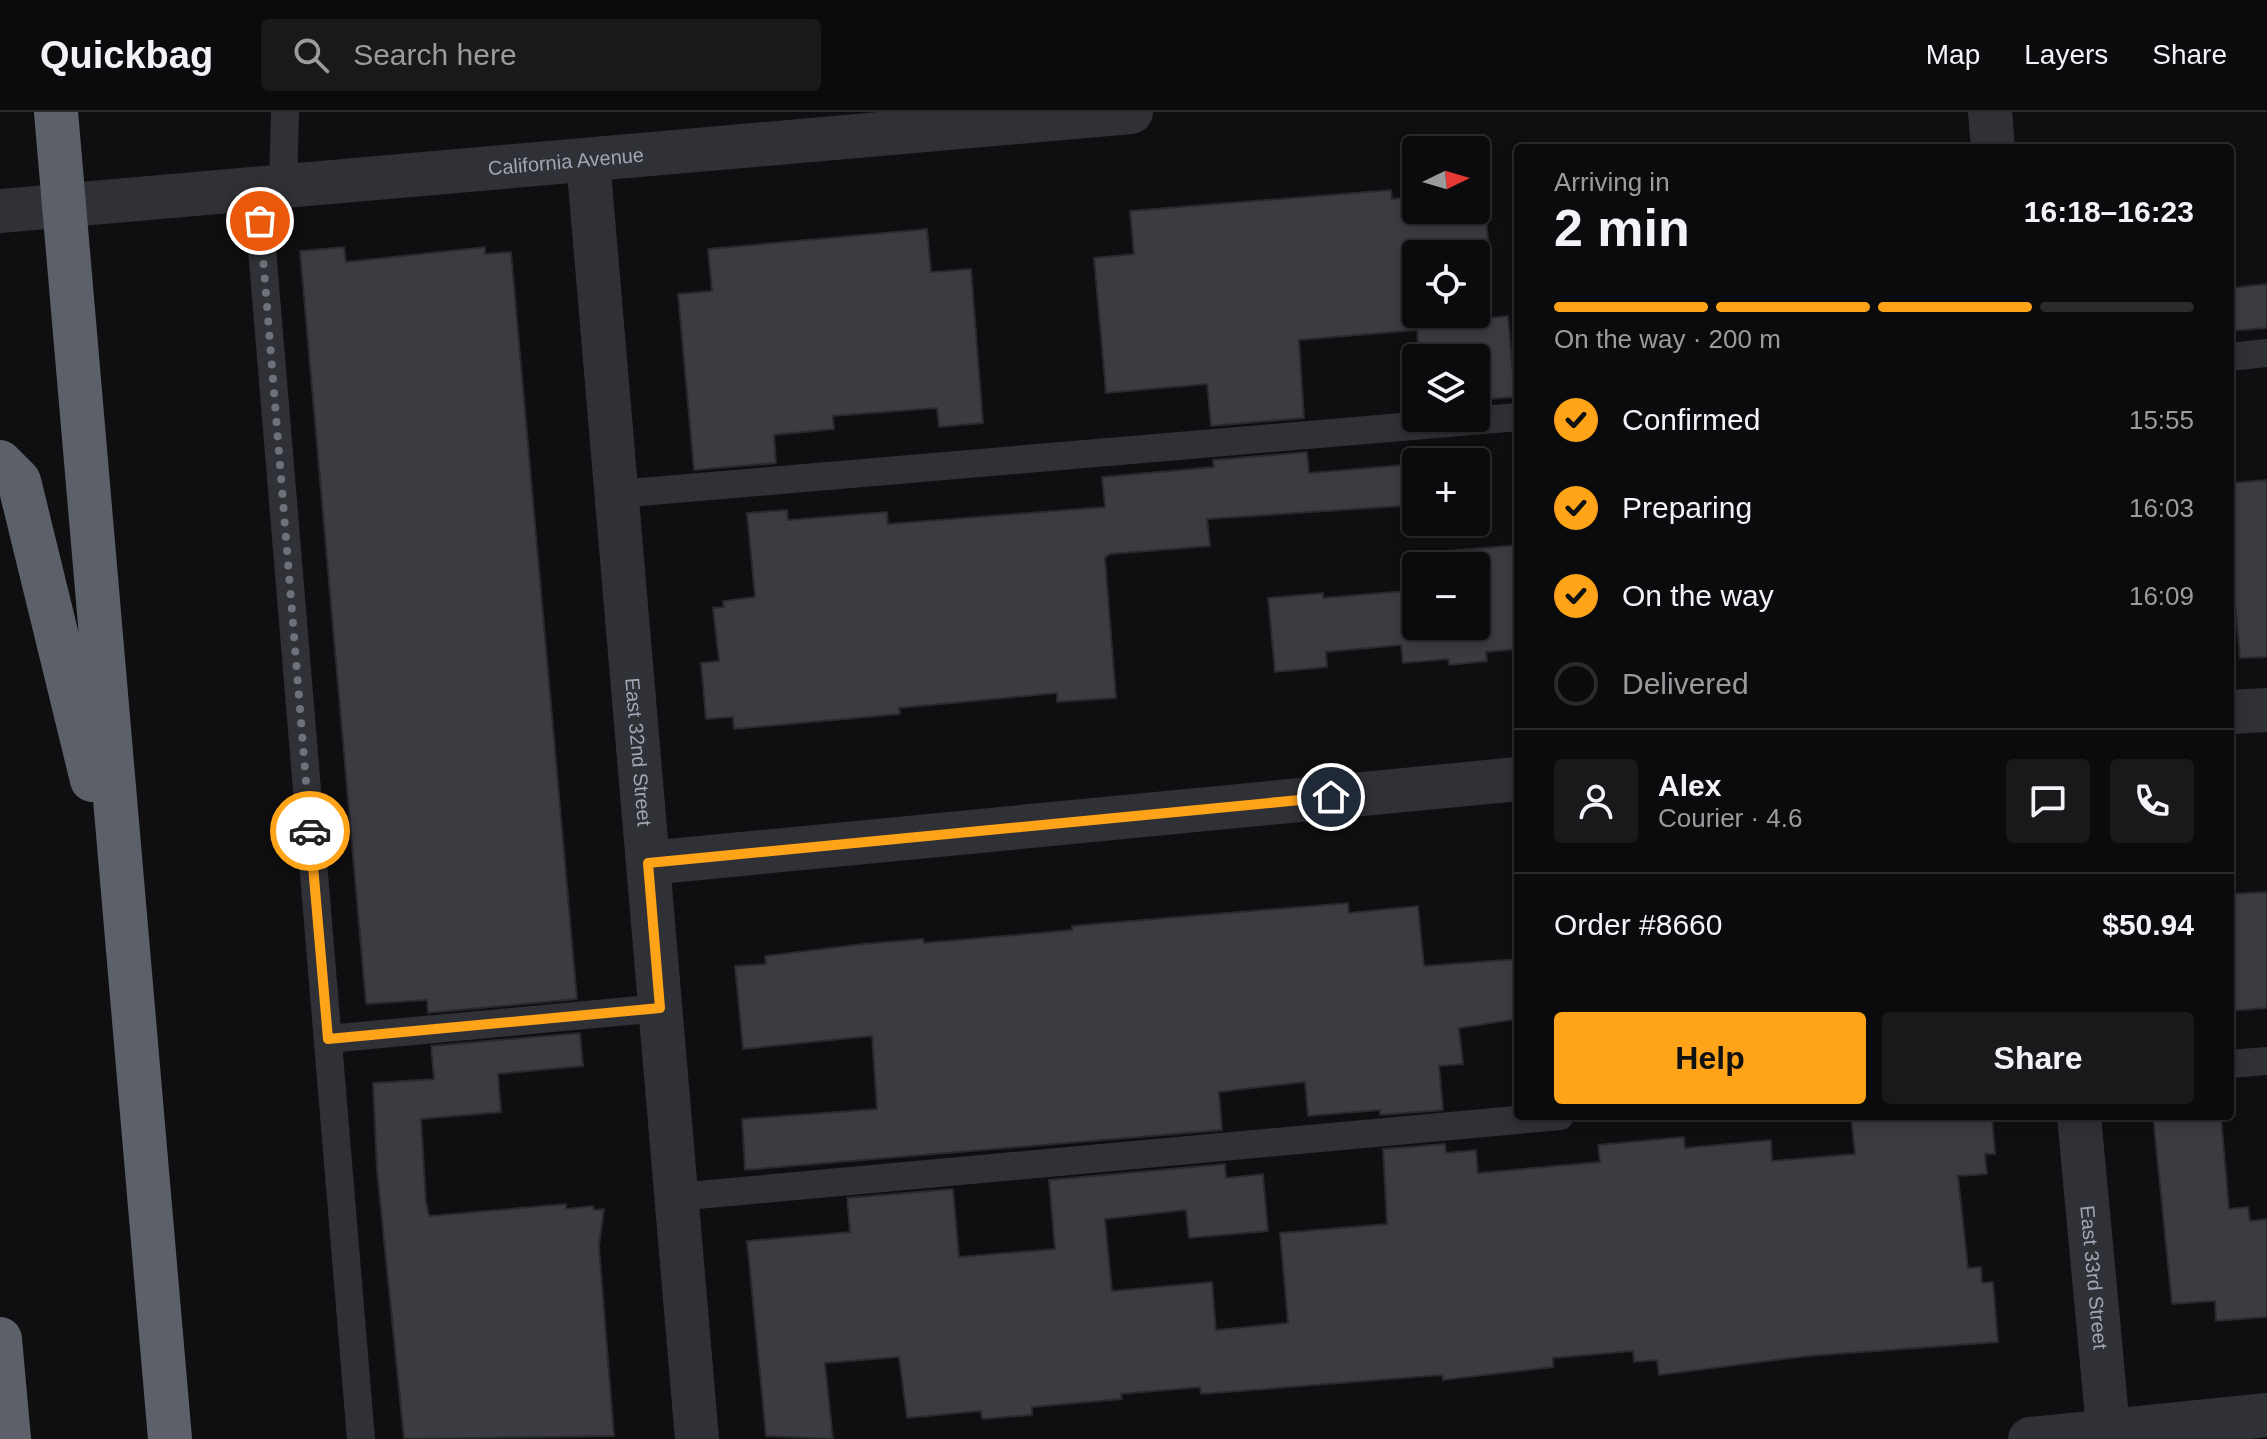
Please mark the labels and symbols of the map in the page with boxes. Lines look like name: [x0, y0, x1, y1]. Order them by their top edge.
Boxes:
north arrow: [1402, 136, 1490, 224]
street label: California Avenue: [487, 144, 645, 179]
pin: [226, 187, 294, 255]
street label: East 32nd Street: [621, 677, 656, 827]
pin: [1297, 763, 1365, 831]
courier: [270, 791, 350, 871]
street label: East 33rd Street: [2076, 1204, 2112, 1351]

